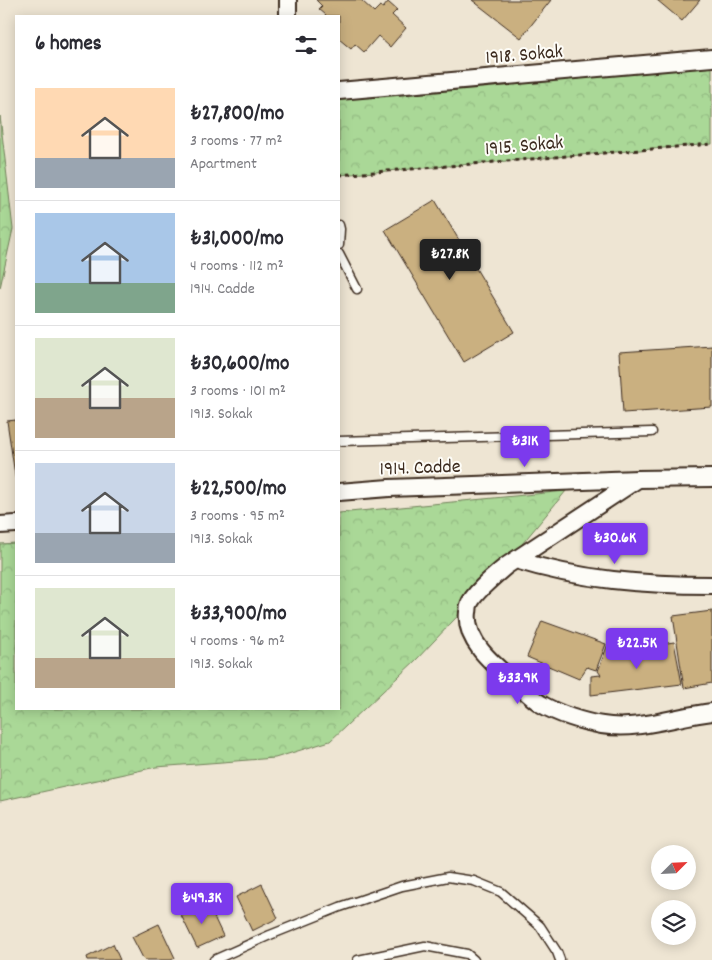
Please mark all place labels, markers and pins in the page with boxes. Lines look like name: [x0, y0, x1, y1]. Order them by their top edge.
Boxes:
pin: ₺27.8K: [409, 238, 491, 281]
pin: ₺31K: [495, 426, 555, 468]
pin: ₺30.6K: [574, 522, 656, 565]
pin: ₺22.5K: [596, 628, 678, 670]
pin: ₺33.9K: [477, 662, 559, 705]
pin: ₺49.3K: [161, 882, 243, 925]

